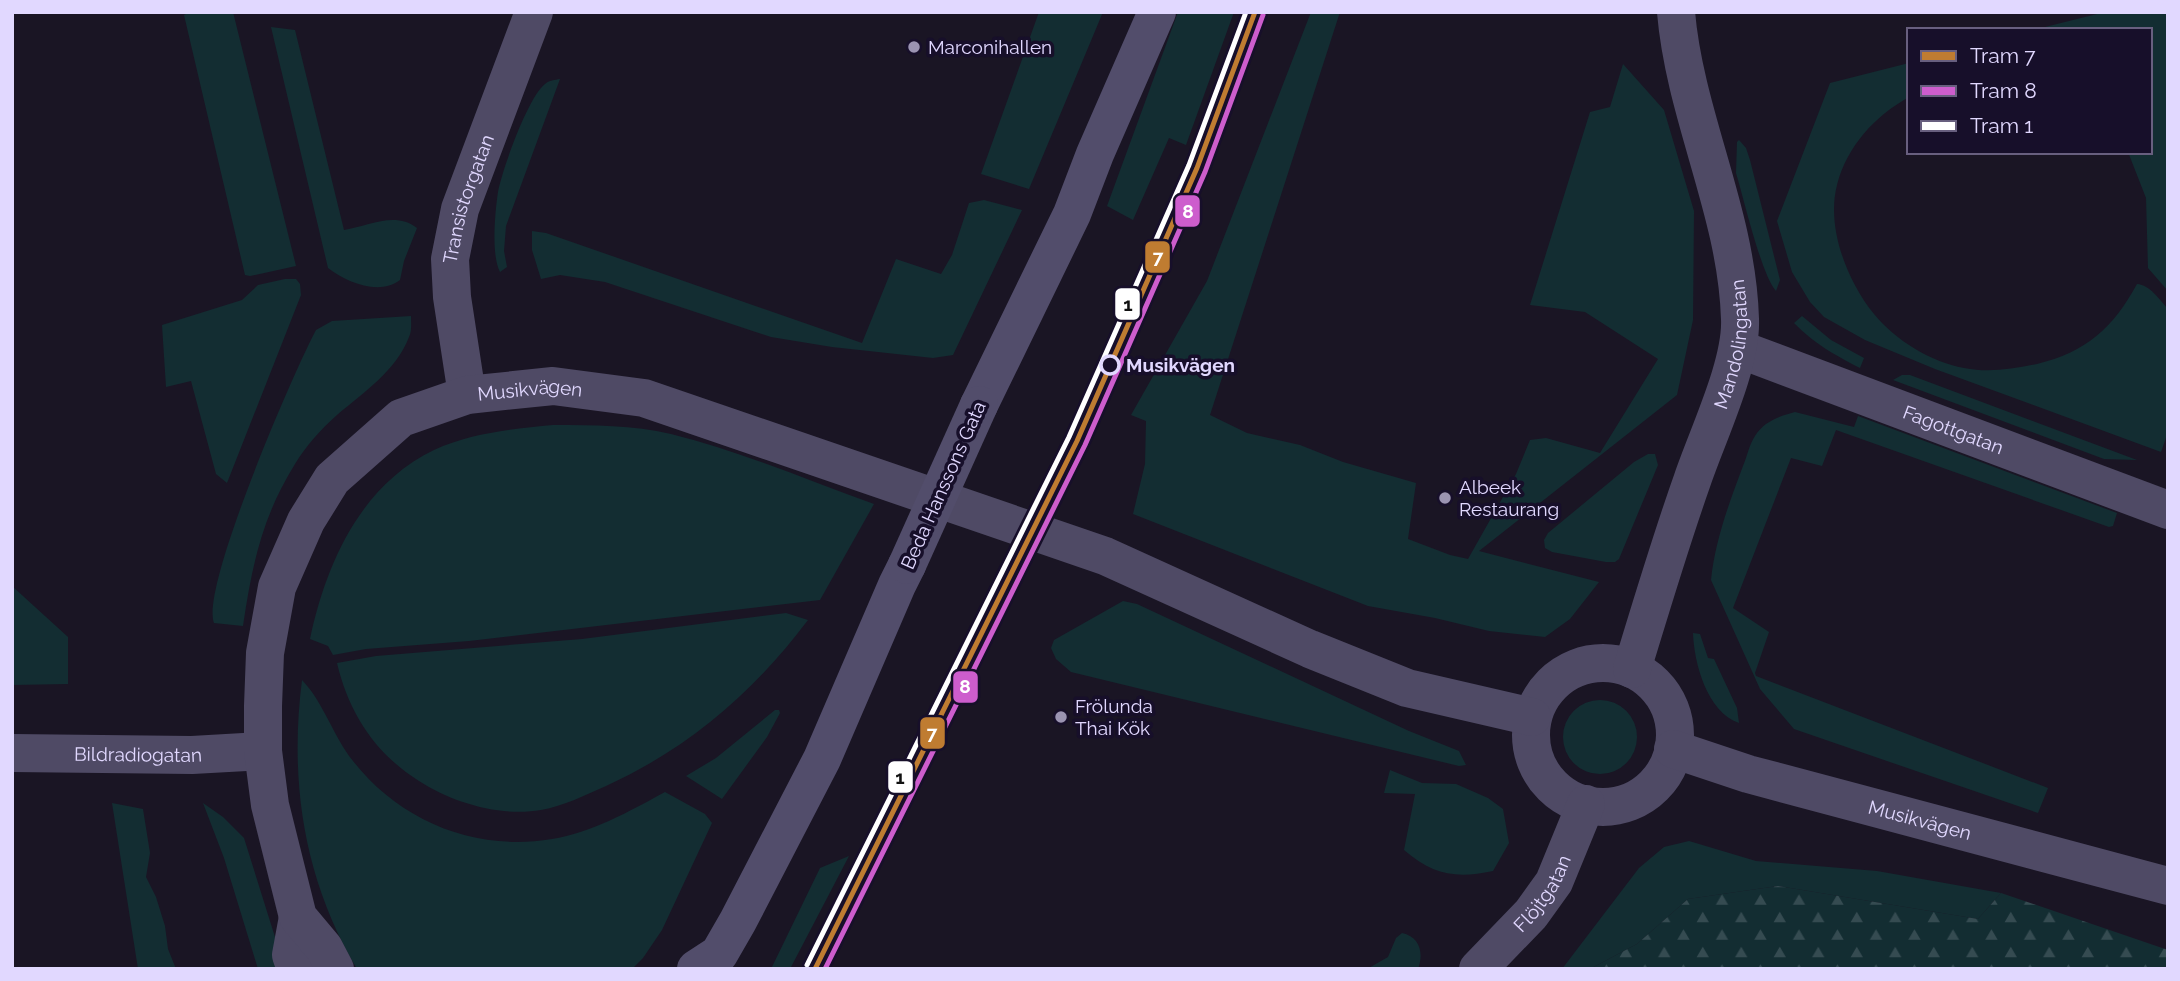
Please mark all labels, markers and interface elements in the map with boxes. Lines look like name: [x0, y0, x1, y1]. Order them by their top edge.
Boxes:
legend: [1907, 28, 2152, 154]
place label: Marconihallen: [928, 36, 1052, 58]
marker: Marconihallen: [906, 39, 922, 55]
text: Tram 7: [1970, 43, 2036, 68]
text: Tram 8: [1970, 78, 2037, 103]
text: Tram 1: [1970, 113, 2033, 138]
street label: Transistorgatan: [438, 131, 498, 265]
line badge: 8: [1174, 194, 1201, 228]
text: 8: [1182, 200, 1194, 222]
line badge: 7: [1144, 240, 1171, 274]
text: 7: [1153, 246, 1164, 268]
street label: Mandolingatan: [1709, 278, 1751, 412]
line badge: 1: [1114, 287, 1141, 321]
text: 1: [1123, 293, 1133, 315]
place label: Musikvägen: [1126, 354, 1235, 376]
marker: Musikvägen: [1100, 355, 1120, 375]
street label: Musikvägen: [476, 375, 584, 405]
street label: Beda Hanssons Gata: [896, 398, 990, 572]
street label: Fagottgatan: [1900, 401, 2007, 458]
place label: Albeek Restaurang: [1459, 476, 1559, 520]
marker: Albeek Restaurang: [1437, 490, 1453, 506]
line badge: 8: [952, 670, 979, 704]
text: 8: [959, 675, 971, 697]
place label: Frölunda Thai Kök: [1075, 695, 1153, 739]
marker: Frölunda Thai Kök: [1053, 709, 1069, 725]
line badge: 7: [919, 716, 946, 750]
text: 7: [927, 722, 938, 744]
street label: Bildradiogatan: [74, 743, 203, 766]
line badge: 1: [887, 760, 914, 794]
text: 1: [895, 766, 905, 788]
street label: Musikvägen: [1866, 796, 1974, 844]
street label: Flöjtgatan: [1509, 852, 1575, 936]

